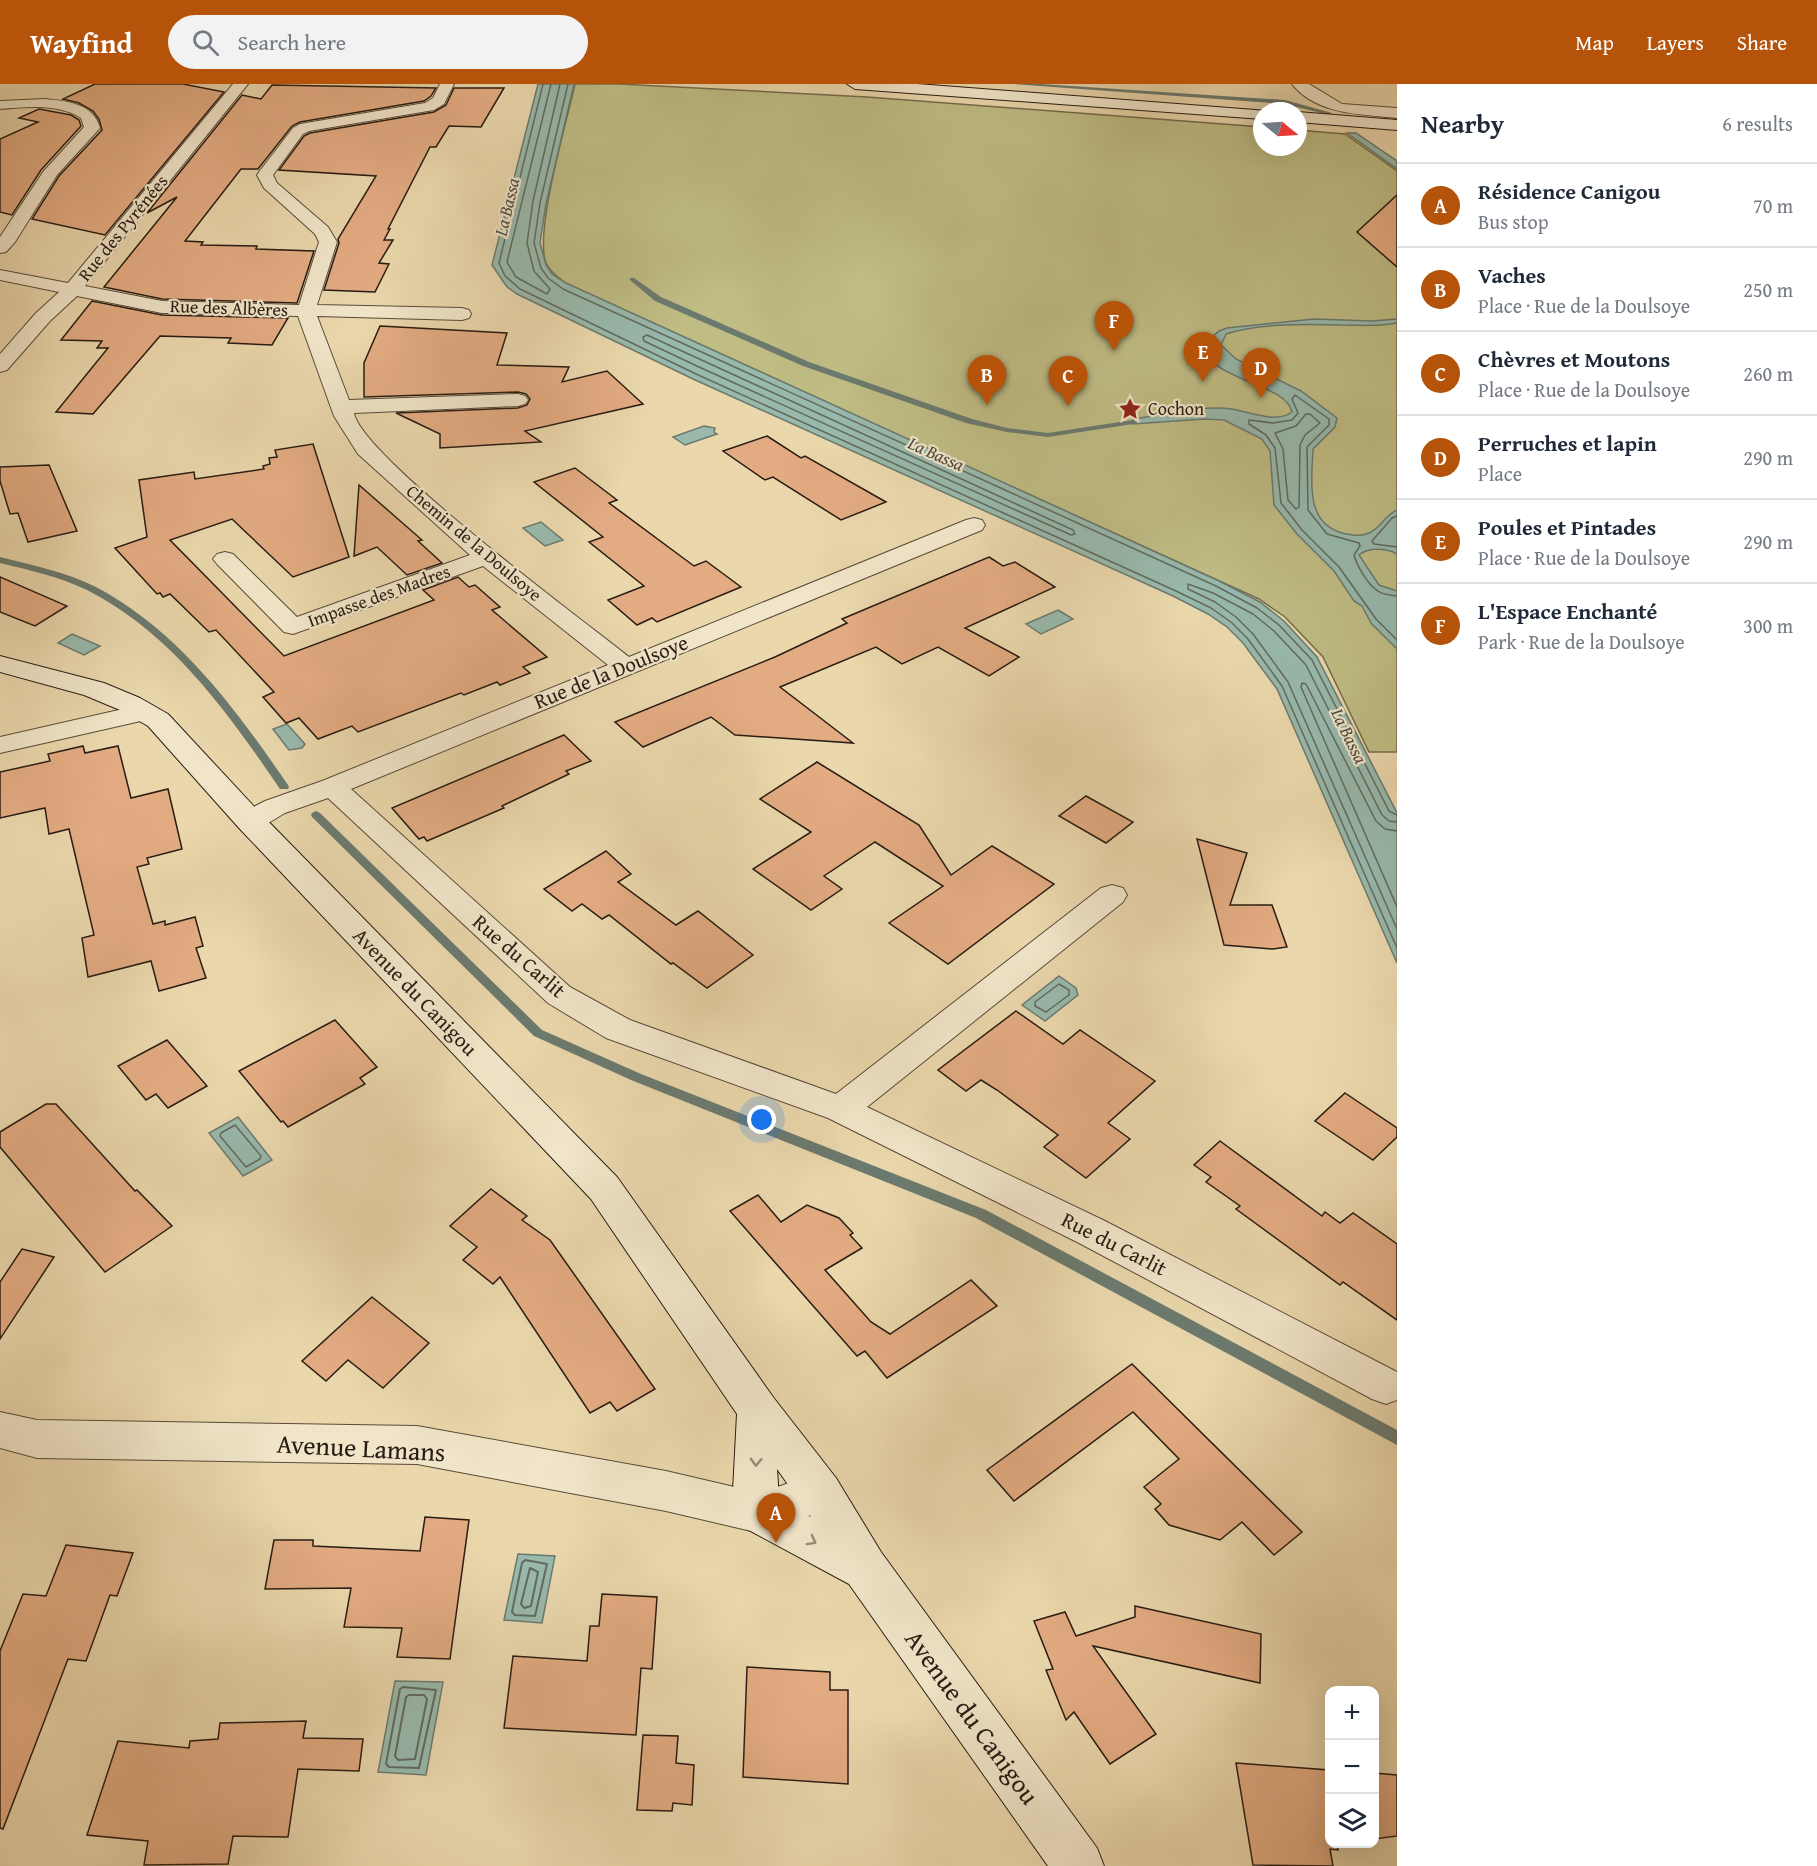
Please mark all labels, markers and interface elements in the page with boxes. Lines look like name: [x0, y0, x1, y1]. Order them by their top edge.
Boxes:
search box: [168, 15, 588, 69]
text: Wayfind: [30, 22, 132, 63]
icon: search: [189, 26, 222, 59]
text: Search here: [237, 26, 346, 58]
text: Map: [1575, 27, 1614, 58]
text: Layers: [1647, 27, 1704, 58]
text: Share: [1737, 27, 1787, 58]
north arrow: [1253, 102, 1307, 156]
text: Nearby: [1421, 104, 1504, 143]
text: 6 results: [1722, 109, 1793, 138]
street label: Rue des Pyrénées: [71, 169, 174, 287]
water label: La Bassa: [487, 174, 526, 240]
text: Résidence Canigou: [1478, 175, 1660, 207]
text: A: [1434, 191, 1447, 220]
text: 70 m: [1753, 191, 1793, 220]
text: Bus stop: [1478, 207, 1549, 236]
text: Vaches: [1478, 259, 1546, 291]
text: B: [1434, 275, 1447, 304]
text: 250 m: [1743, 275, 1793, 304]
text: Place · Rue de la Doulsoye: [1478, 291, 1690, 320]
street label: Rue des Albères: [170, 292, 289, 323]
pin: F: [1094, 302, 1134, 351]
pin: E: [1184, 332, 1222, 382]
text: Chèvres et Moutons: [1478, 343, 1670, 375]
pin: D: [1242, 348, 1280, 398]
pin: B: [968, 356, 1006, 405]
pin: C: [1048, 356, 1088, 406]
text: C: [1435, 359, 1446, 388]
text: 260 m: [1743, 359, 1793, 388]
text: Place · Rue de la Doulsoye: [1478, 375, 1690, 404]
place label: Cochon: [1148, 395, 1204, 422]
place icon: Cochon: [1117, 396, 1143, 422]
text: Perruches et lapin: [1478, 427, 1657, 459]
water label: La Bassa: [903, 429, 969, 478]
text: D: [1434, 443, 1447, 472]
text: 290 m: [1743, 443, 1793, 472]
text: Place: [1478, 459, 1522, 488]
street label: Chemin de la Doulsoye: [401, 478, 548, 608]
text: Poules et Pintades: [1478, 511, 1656, 543]
text: E: [1435, 527, 1446, 556]
text: 290 m: [1743, 527, 1793, 556]
text: Place · Rue de la Doulsoye: [1478, 543, 1690, 572]
street label: Impasse des Madres: [304, 557, 454, 634]
text: L'Espace Enchanté: [1478, 595, 1657, 627]
text: F: [1435, 611, 1446, 640]
text: 300 m: [1743, 611, 1793, 640]
street label: Rue de la Doulsoye: [529, 626, 693, 717]
text: Park · Rue de la Doulsoye: [1478, 627, 1685, 656]
water label: La Bassa: [1324, 703, 1375, 769]
street label: Rue du Carlit: [466, 906, 573, 1005]
street label: Avenue du Canigou: [346, 920, 485, 1063]
your location: [747, 1105, 776, 1134]
street label: Rue du Carlit: [1056, 1204, 1173, 1284]
street label: Avenue Lamans: [276, 1424, 446, 1471]
one-way arrow: [750, 1458, 762, 1467]
pin: A: [756, 1494, 796, 1543]
one-way arrow: [805, 1534, 816, 1545]
street label: Avenue du Canigou: [896, 1621, 1049, 1812]
map controls: [1325, 1686, 1379, 1848]
button: +: [1325, 1686, 1379, 1740]
button: −: [1325, 1740, 1379, 1794]
button: layers: [1325, 1794, 1379, 1848]

